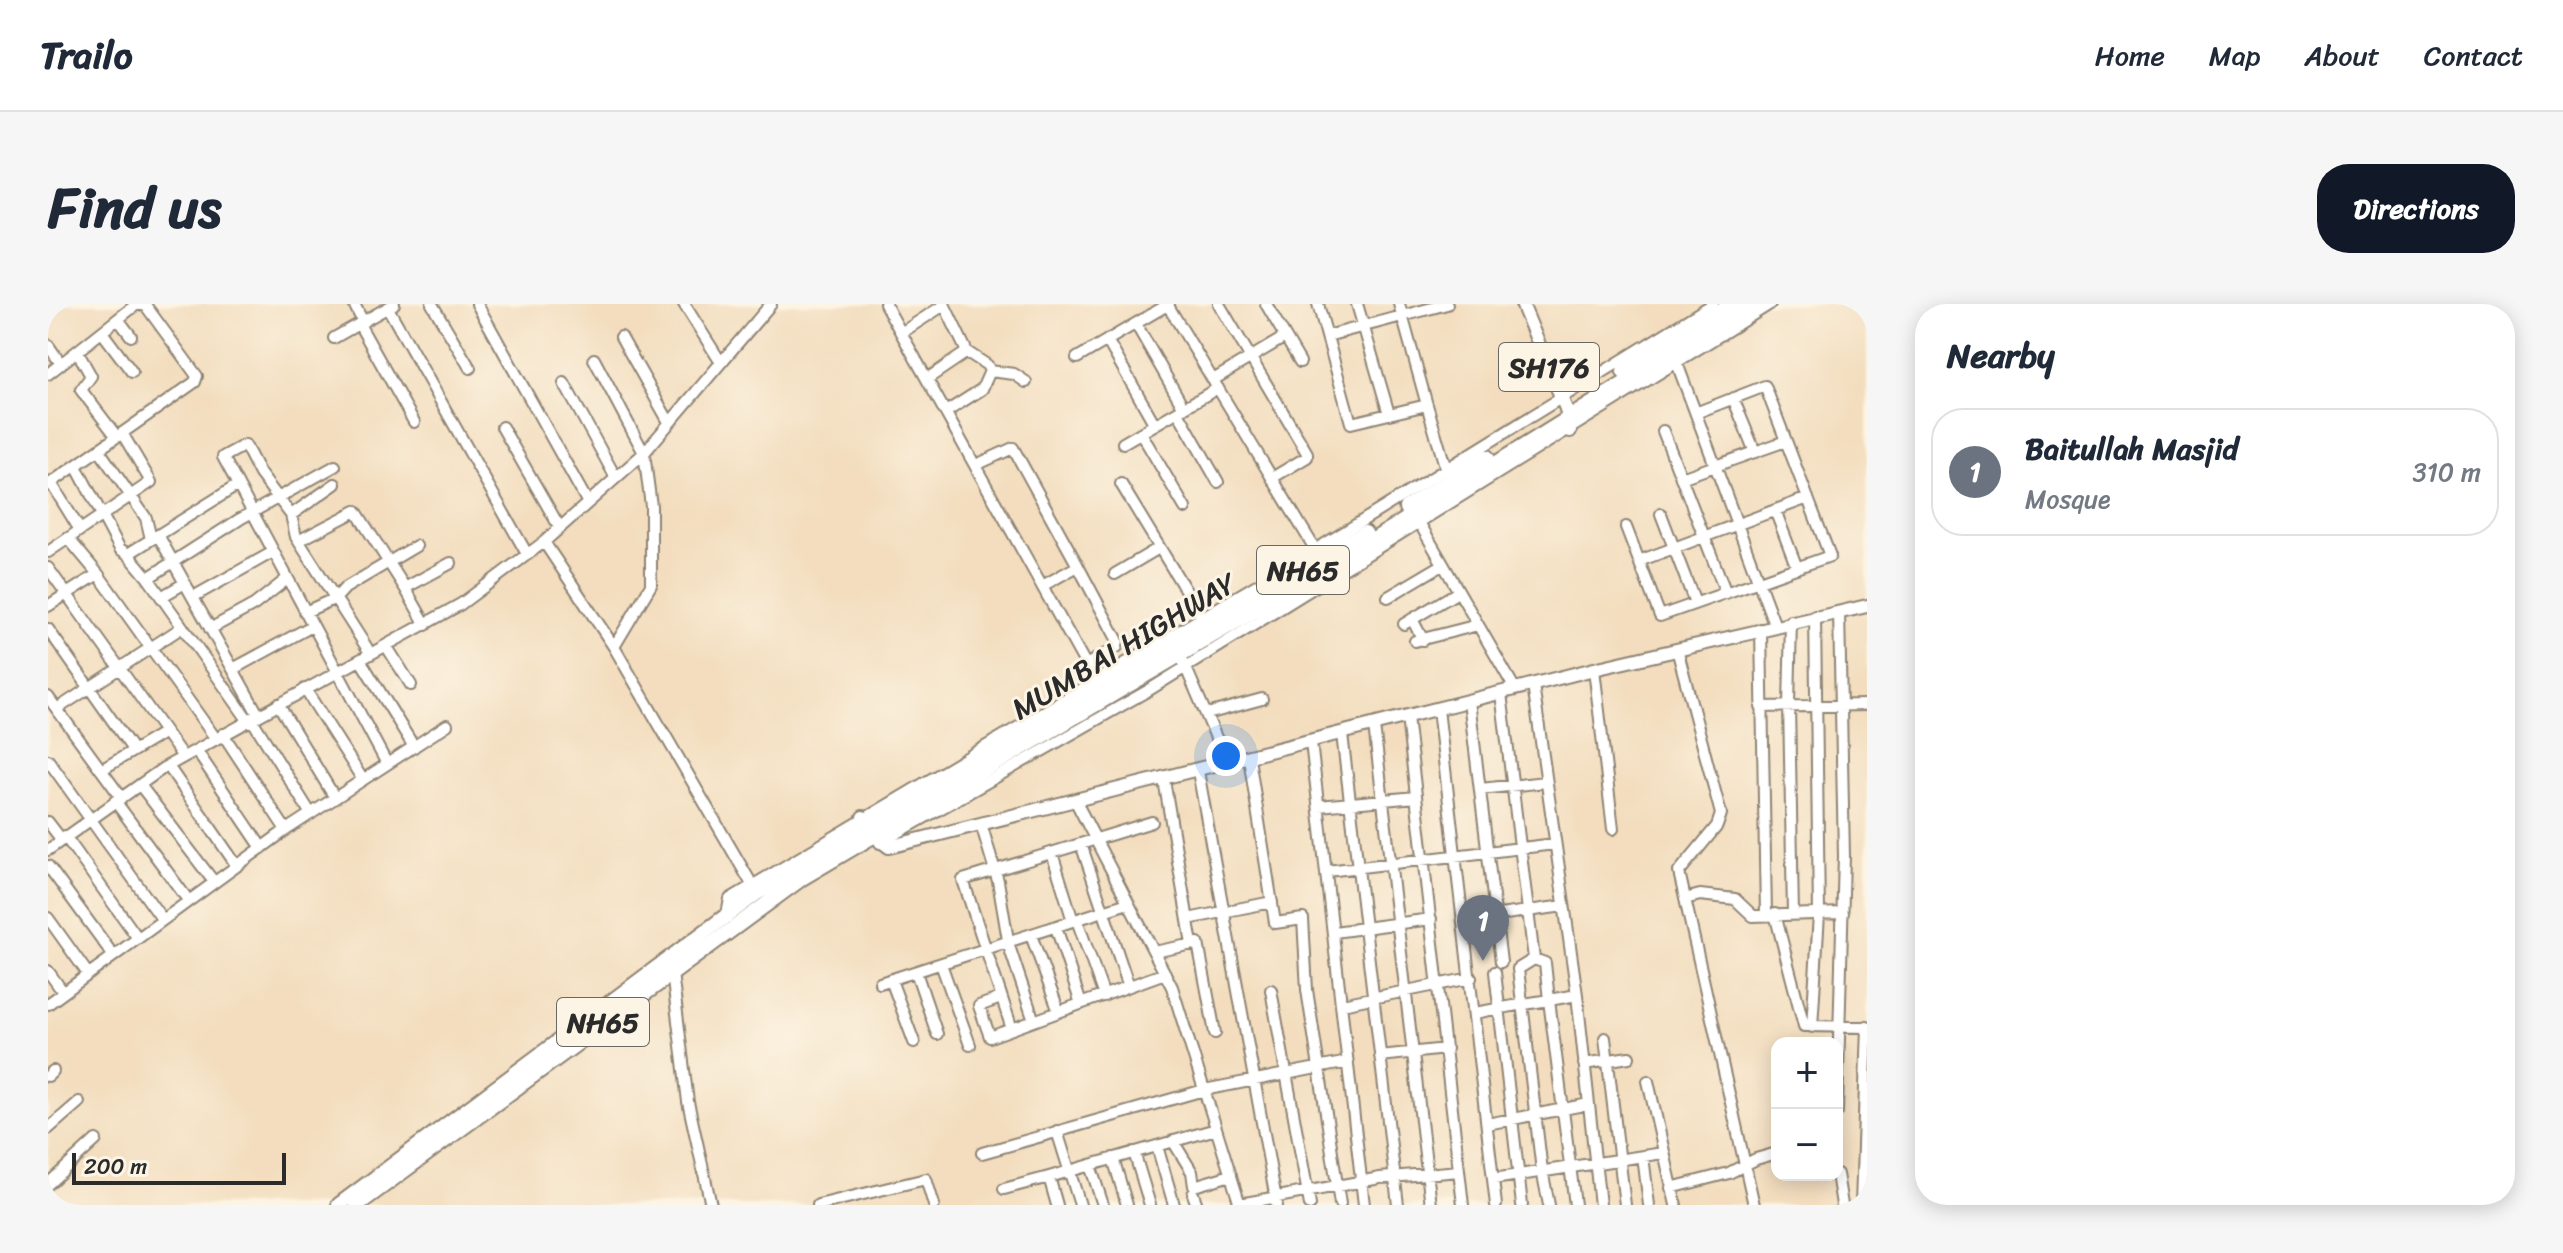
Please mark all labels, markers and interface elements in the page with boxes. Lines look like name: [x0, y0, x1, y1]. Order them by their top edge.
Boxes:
text: Trailo: [40, 22, 133, 89]
text: Home: [2095, 31, 2165, 80]
text: Map: [2209, 31, 2260, 80]
text: About: [2304, 31, 2380, 80]
text: Contact: [2424, 31, 2523, 80]
text: Find us: [48, 159, 221, 258]
button: Directions: [2317, 164, 2515, 253]
text: Nearby: [1947, 326, 2055, 386]
road number: SH176: [1499, 343, 1599, 391]
text: Baitullah Masjid: [2025, 422, 2238, 476]
text: 1: [1969, 449, 1981, 495]
text: 310 m: [2412, 449, 2481, 495]
text: Mosque: [2025, 476, 2111, 522]
road number: NH65: [1257, 546, 1349, 594]
street label: MUMBAI HIGHWAY: [1001, 556, 1249, 735]
your location: [1206, 736, 1246, 776]
pin: 1: [1457, 895, 1509, 961]
road number: NH65: [557, 998, 649, 1046]
map controls: [1771, 1037, 1843, 1181]
button: +: [1771, 1037, 1843, 1109]
button: −: [1771, 1109, 1843, 1181]
text: 200 m: [84, 1147, 147, 1186]
scale bar: [72, 1149, 286, 1185]

